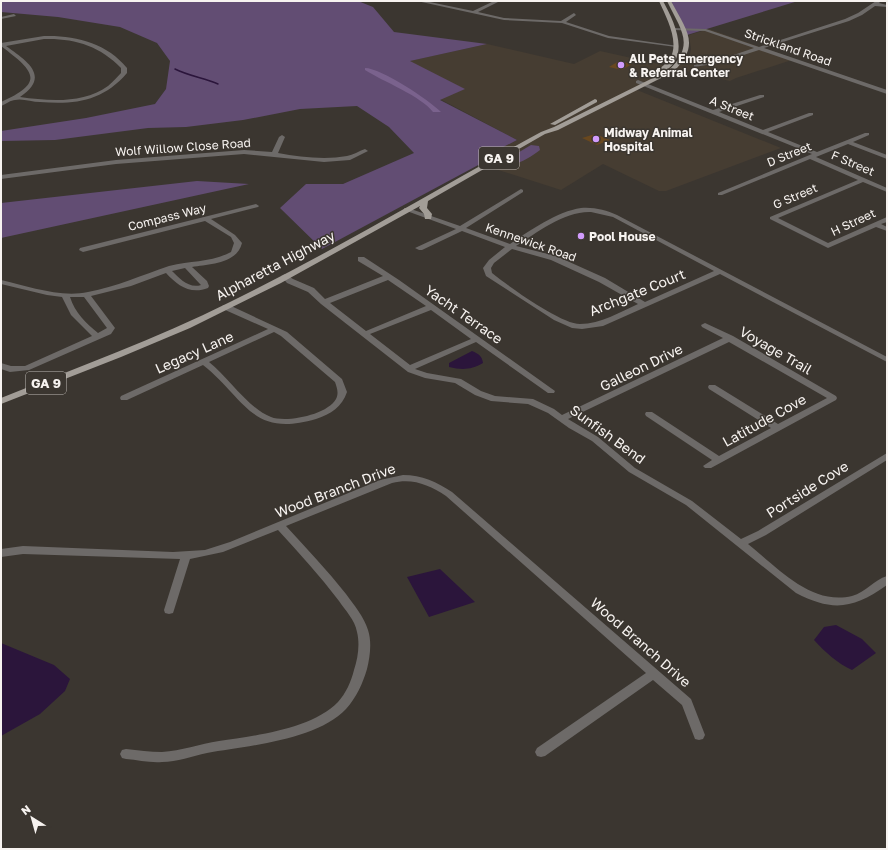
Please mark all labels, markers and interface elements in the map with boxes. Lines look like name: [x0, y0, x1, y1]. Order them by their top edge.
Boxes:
street label: Strickland Road: [742, 25, 834, 69]
place label: All Pets Emergency & Referral Center: [629, 51, 744, 80]
marker: All Pets Emergency & Referral Center: [616, 60, 626, 70]
street label: A Street: [708, 92, 757, 124]
place label: Midway Animal Hospital: [604, 125, 693, 154]
marker: Midway Animal Hospital: [591, 134, 601, 144]
street label: Wolf Willow Close Road: [115, 135, 251, 159]
street label: D Street: [764, 138, 814, 170]
road number: GA 9: [479, 147, 519, 169]
street label: F Street: [829, 147, 877, 179]
street label: G Street: [770, 180, 820, 212]
street label: Compass Way: [126, 200, 208, 234]
street label: H Street: [828, 205, 878, 239]
street label: Kennewick Road: [484, 219, 578, 265]
street label: Alpharetta Highway: [212, 226, 338, 304]
place label: Pool House: [589, 229, 656, 244]
marker: Pool House: [576, 231, 586, 241]
street label: Archgate Court: [586, 265, 688, 319]
street label: Yacht Terrace: [422, 281, 506, 347]
street label: Voyage Trail: [737, 322, 815, 378]
street label: Legacy Lane: [152, 327, 236, 377]
street label: Galleon Drive: [597, 340, 685, 394]
road number: GA 9: [26, 372, 66, 394]
street label: Latitude Cove: [719, 390, 809, 450]
street label: Sunfish Bend: [567, 401, 649, 467]
street label: Portside Cove: [763, 457, 851, 521]
street label: Wood Branch Drive: [272, 459, 398, 521]
street label: Wood Branch Drive: [587, 594, 695, 690]
north arrow: [12, 798, 52, 838]
text: N: [18, 802, 33, 817]

